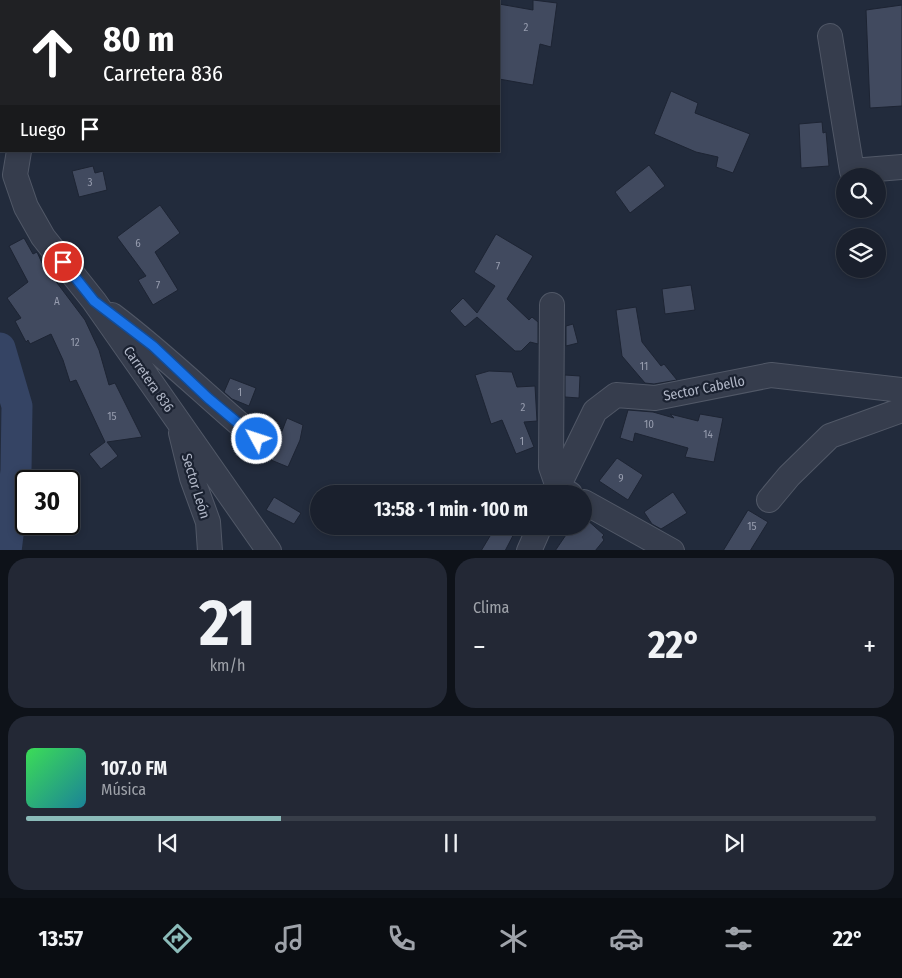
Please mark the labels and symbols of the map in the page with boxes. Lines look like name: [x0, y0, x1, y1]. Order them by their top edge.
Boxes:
house number: 2: [524, 21, 529, 34]
house number: 3: [88, 176, 93, 189]
house number: 6: [135, 237, 141, 250]
pin: [42, 241, 84, 283]
house number: 7: [496, 260, 501, 273]
house number: 7: [156, 279, 161, 292]
house number: A: [54, 295, 60, 308]
house number: 12: [70, 336, 80, 349]
street label: Carretera 836: [120, 343, 177, 415]
house number: 11: [640, 360, 648, 373]
street label: Sector Cabello: [662, 372, 746, 405]
house number: 1: [238, 386, 242, 399]
house number: 2: [521, 401, 526, 414]
house number: 15: [107, 410, 117, 423]
position arrow: [230, 412, 282, 464]
house number: 10: [644, 418, 654, 431]
house number: 14: [703, 428, 713, 441]
house number: 1: [520, 435, 524, 448]
street label: Sector León: [178, 451, 213, 521]
speed limit sign: 30: [15, 470, 80, 535]
house number: 9: [618, 472, 624, 485]
house number: 15: [747, 520, 757, 533]

